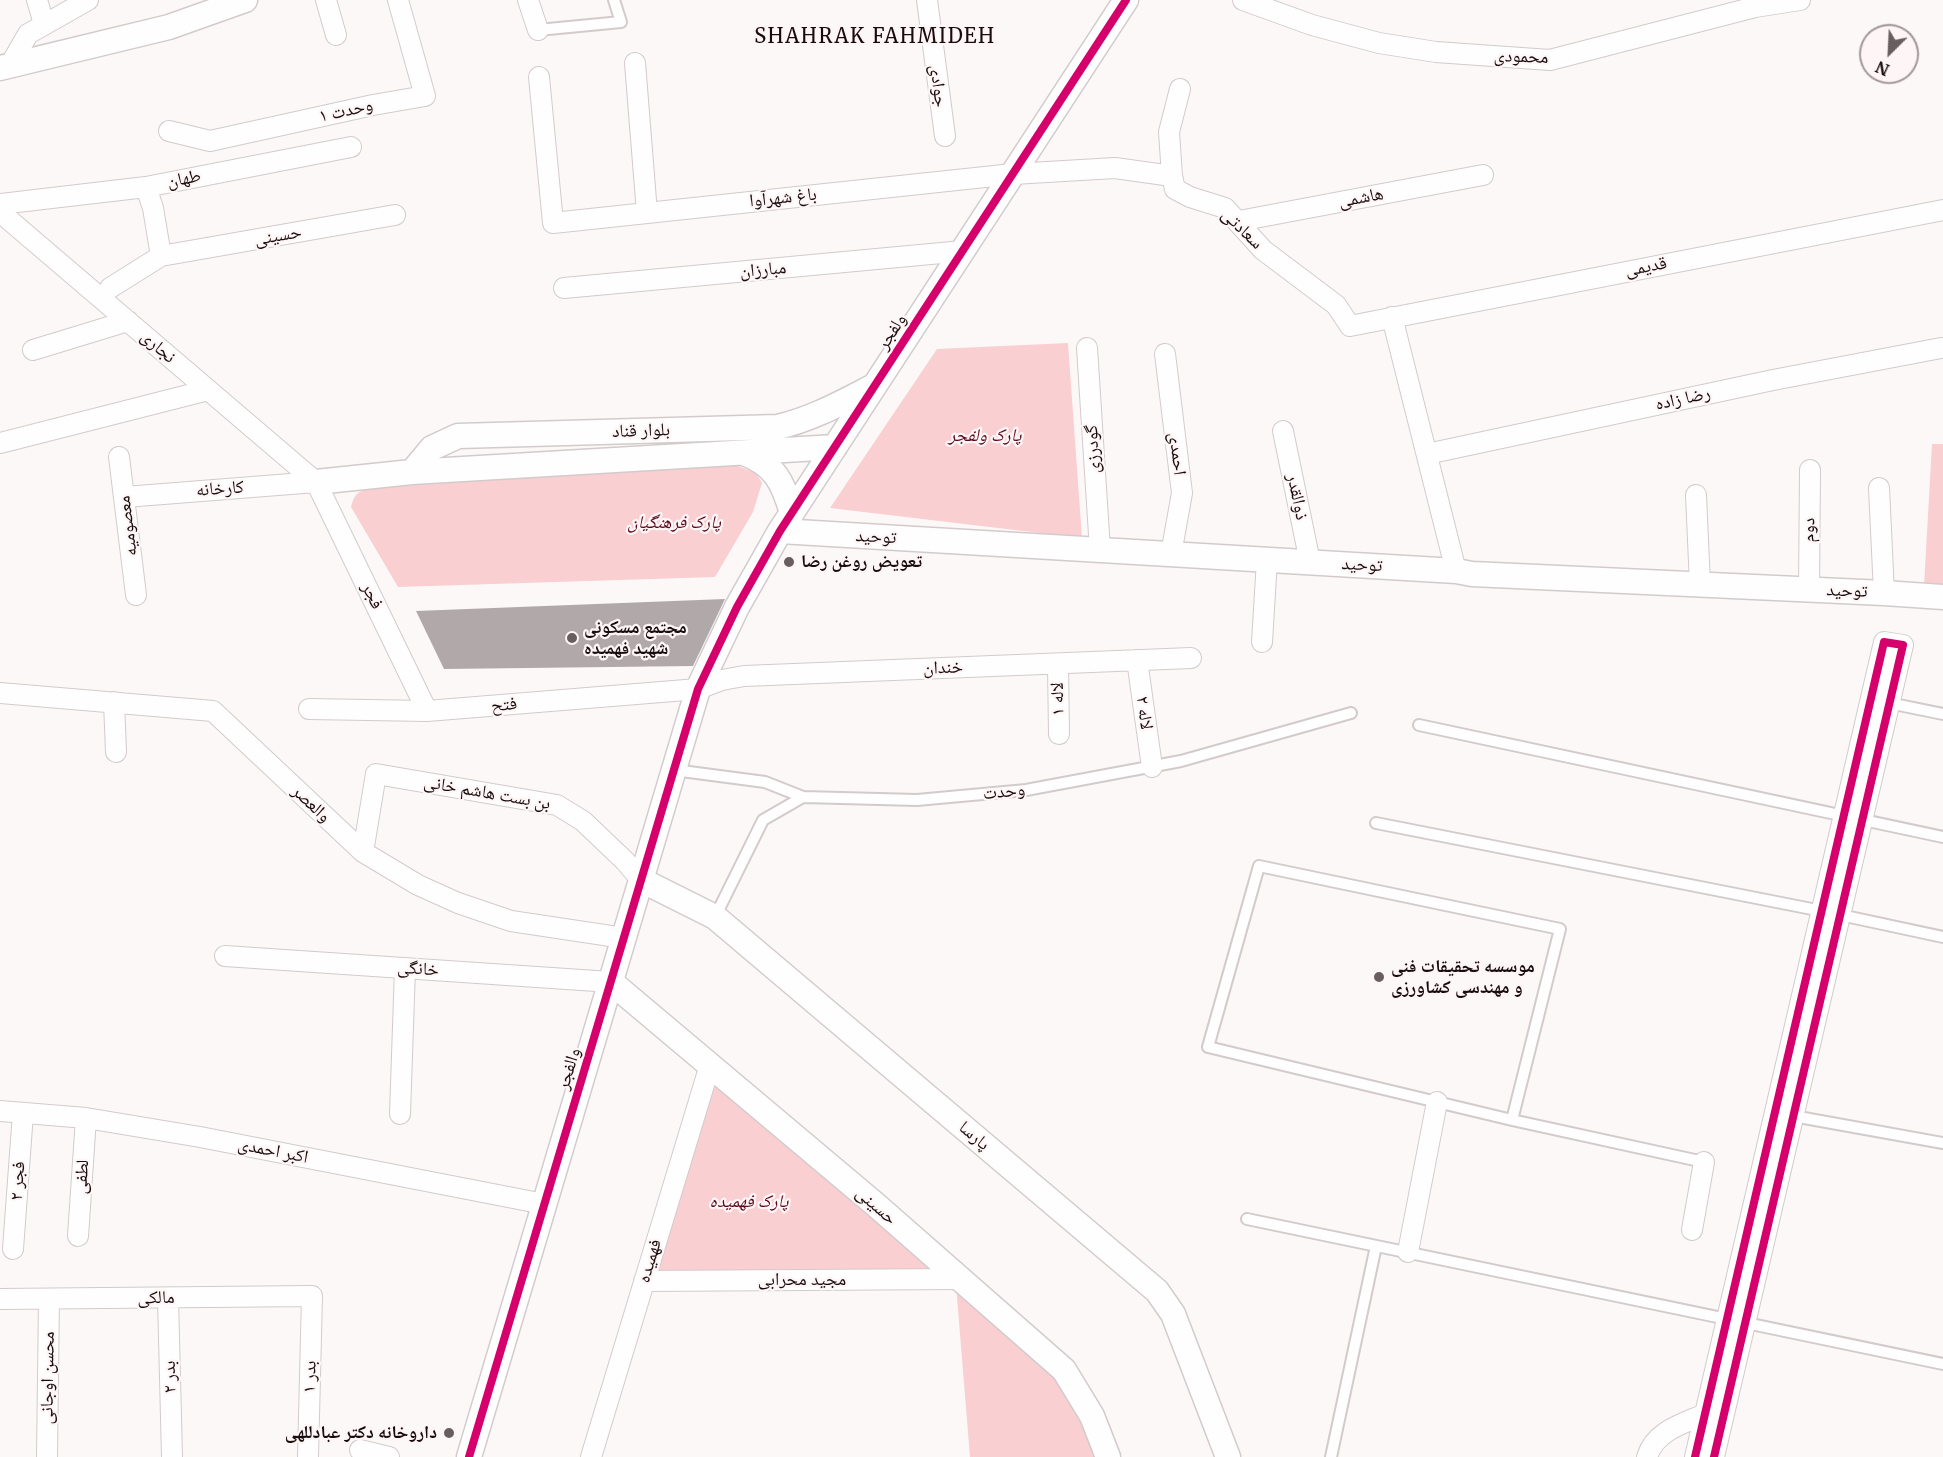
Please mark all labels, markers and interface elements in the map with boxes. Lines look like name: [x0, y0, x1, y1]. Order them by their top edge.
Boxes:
north arrow: [1859, 24, 1919, 84]
district label: SHAHRAK FAHMIDEH: [754, 25, 996, 49]
street label: محمودی: [1493, 45, 1549, 69]
text: N: [1873, 57, 1892, 80]
street label: جوادی: [925, 63, 951, 109]
street label: وحدت ۱: [317, 94, 375, 128]
street label: طهان: [165, 165, 203, 193]
street label: هاشمی: [1337, 183, 1385, 213]
street label: باغ شهرآوا: [748, 184, 818, 212]
street label: سعادتی: [1217, 204, 1267, 254]
street label: حسینی: [253, 221, 303, 251]
street label: قدیمی: [1623, 252, 1669, 282]
street label: مبارزان: [739, 257, 787, 283]
street label: ولفجر: [872, 310, 912, 354]
street label: نجاری: [136, 326, 180, 368]
street label: رضا زاده: [1653, 383, 1713, 415]
street label: بلوار قناد: [612, 419, 670, 443]
street label: گودرزی: [1081, 424, 1105, 474]
park label: پارک ولفجر: [948, 425, 1022, 447]
street label: احمدی: [1164, 431, 1190, 477]
street label: ذوالقدر: [1282, 472, 1312, 522]
street label: کارخانه: [195, 477, 245, 501]
street label: معصومیه: [114, 494, 142, 558]
park label: پارک فرهنگیان: [627, 512, 721, 534]
street label: دوم: [1798, 517, 1820, 543]
street label: توحید: [855, 525, 897, 549]
place label: تعویض روغن رضا: [801, 551, 922, 573]
street label: توحید: [1341, 553, 1383, 577]
marker: تعویض روغن رضا: [782, 555, 796, 569]
street label: فجر: [356, 579, 388, 613]
street label: توحید: [1826, 579, 1868, 603]
place label: مجتمع مسکونی شهید فهمیده: [584, 617, 687, 660]
marker: مجتمع مسکونی شهید فهمیده: [565, 631, 579, 645]
street label: خندان: [923, 657, 963, 679]
street label: لاله ۱: [1047, 682, 1069, 716]
street label: فتح: [490, 693, 518, 717]
street label: لاله ۲: [1131, 695, 1157, 731]
street label: بن بست هاشم خانی: [422, 771, 552, 815]
street label: وحدت: [982, 779, 1026, 805]
street label: والعصر: [287, 781, 335, 827]
place label: موسسه تحقیقات فنی و مهندسی کشاورزی: [1391, 956, 1535, 998]
street label: خانگی: [397, 957, 439, 981]
marker: موسسه تحقیقات فنی و مهندسی کشاورزی: [1372, 970, 1386, 984]
street label: والفجر: [552, 1045, 586, 1093]
street label: پارسا: [954, 1117, 994, 1155]
street label: اکبر احمدی: [236, 1134, 310, 1168]
street label: لطفی: [70, 1159, 94, 1195]
street label: فجر ۲: [6, 1161, 30, 1201]
street label: حسینی: [851, 1182, 901, 1230]
park label: پارک فهمیده: [710, 1191, 788, 1213]
street label: فهمیده: [633, 1237, 667, 1285]
street label: مجید محرابی: [758, 1269, 846, 1291]
street label: مالکی: [137, 1287, 175, 1309]
street label: محسن اوجانی: [36, 1331, 60, 1425]
street label: بدر ۲: [159, 1360, 181, 1394]
street label: بدر ۱: [299, 1360, 321, 1394]
place label: داروخانه دکتر عبادللهی: [285, 1422, 437, 1444]
marker: داروخانه دکتر عبادللهی: [442, 1426, 456, 1440]

